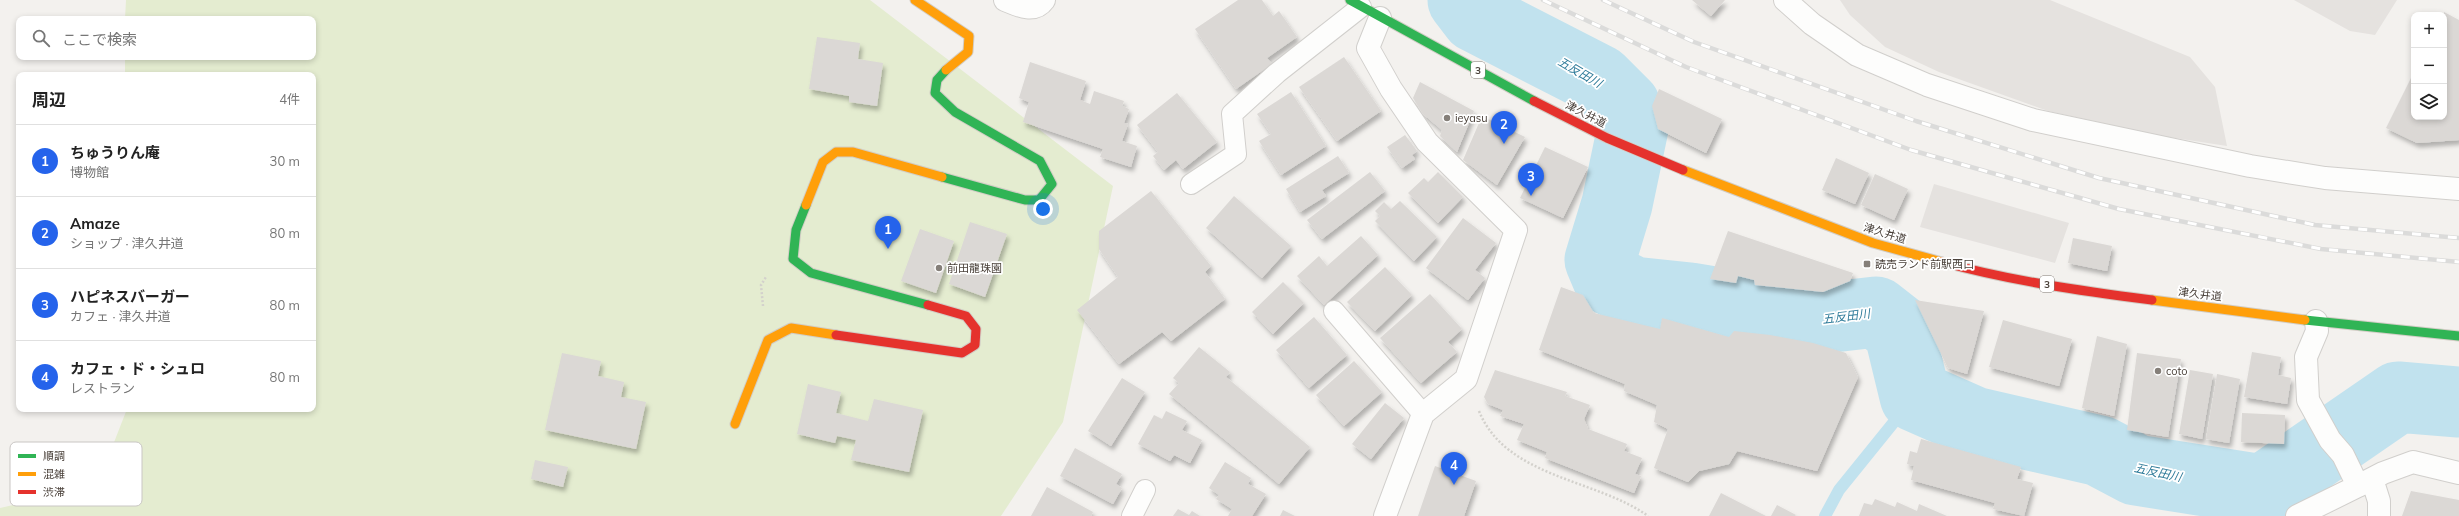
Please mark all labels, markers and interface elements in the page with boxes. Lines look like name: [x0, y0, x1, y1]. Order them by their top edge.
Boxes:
map controls: [2411, 12, 2447, 120]
button: +: [2411, 12, 2447, 48]
search box: [16, 16, 316, 60]
icon: search: [30, 27, 52, 49]
text: ここで検索: [62, 30, 137, 49]
button: −: [2411, 48, 2447, 84]
water label: 五反田川: [1555, 54, 1606, 91]
road number: 3: [1471, 62, 1485, 78]
button: layers: [2411, 84, 2447, 120]
text: 周辺: [32, 89, 66, 110]
text: 4件: [279, 91, 300, 107]
street label: 津久井道: [1563, 98, 1609, 130]
place label: ieyasu: [1455, 111, 1488, 125]
pin: 2: [1491, 111, 1517, 144]
marker: ieyasu: [1442, 113, 1452, 123]
text: ちゅうりん庵: [70, 143, 160, 162]
text: 1: [41, 153, 49, 169]
text: 30 m: [270, 153, 300, 169]
pin: 3: [1518, 163, 1544, 196]
text: 博物館: [70, 164, 109, 180]
your location: [1033, 199, 1053, 219]
text: Amaze: [70, 214, 120, 233]
pin: 1: [875, 216, 901, 249]
street label: 津久井道: [1862, 220, 1908, 246]
text: 2: [41, 225, 49, 241]
text: 80 m: [270, 225, 300, 241]
text: ショップ · 津久井道: [70, 235, 184, 251]
place label: 読売ランド前駅西口: [1875, 257, 1974, 271]
marker: 読売ランド前駅西口: [1862, 259, 1872, 269]
place label: 前田龍珠園: [947, 261, 1002, 275]
marker: 前田龍珠園: [934, 263, 944, 273]
road number: 3: [2040, 276, 2054, 292]
street label: 津久井道: [2177, 284, 2223, 304]
text: ハピネスバーガー: [70, 287, 190, 306]
text: 3: [41, 297, 49, 313]
text: 80 m: [270, 297, 300, 313]
water label: 五反田川: [1821, 305, 1873, 326]
text: カフェ · 津久井道: [70, 308, 171, 324]
text: カフェ・ド・シュロ: [70, 359, 205, 378]
place label: coto: [2166, 364, 2188, 378]
marker: coto: [2153, 366, 2163, 376]
text: 4: [41, 369, 49, 385]
text: 80 m: [270, 369, 300, 385]
text: レストラン: [70, 380, 135, 396]
legend: [10, 442, 142, 506]
text: 順調: [43, 449, 65, 463]
pin: 4: [1441, 452, 1467, 485]
water label: 五反田川: [2133, 460, 2185, 485]
text: 混雑: [43, 467, 65, 481]
text: 渋滞: [43, 485, 65, 499]

